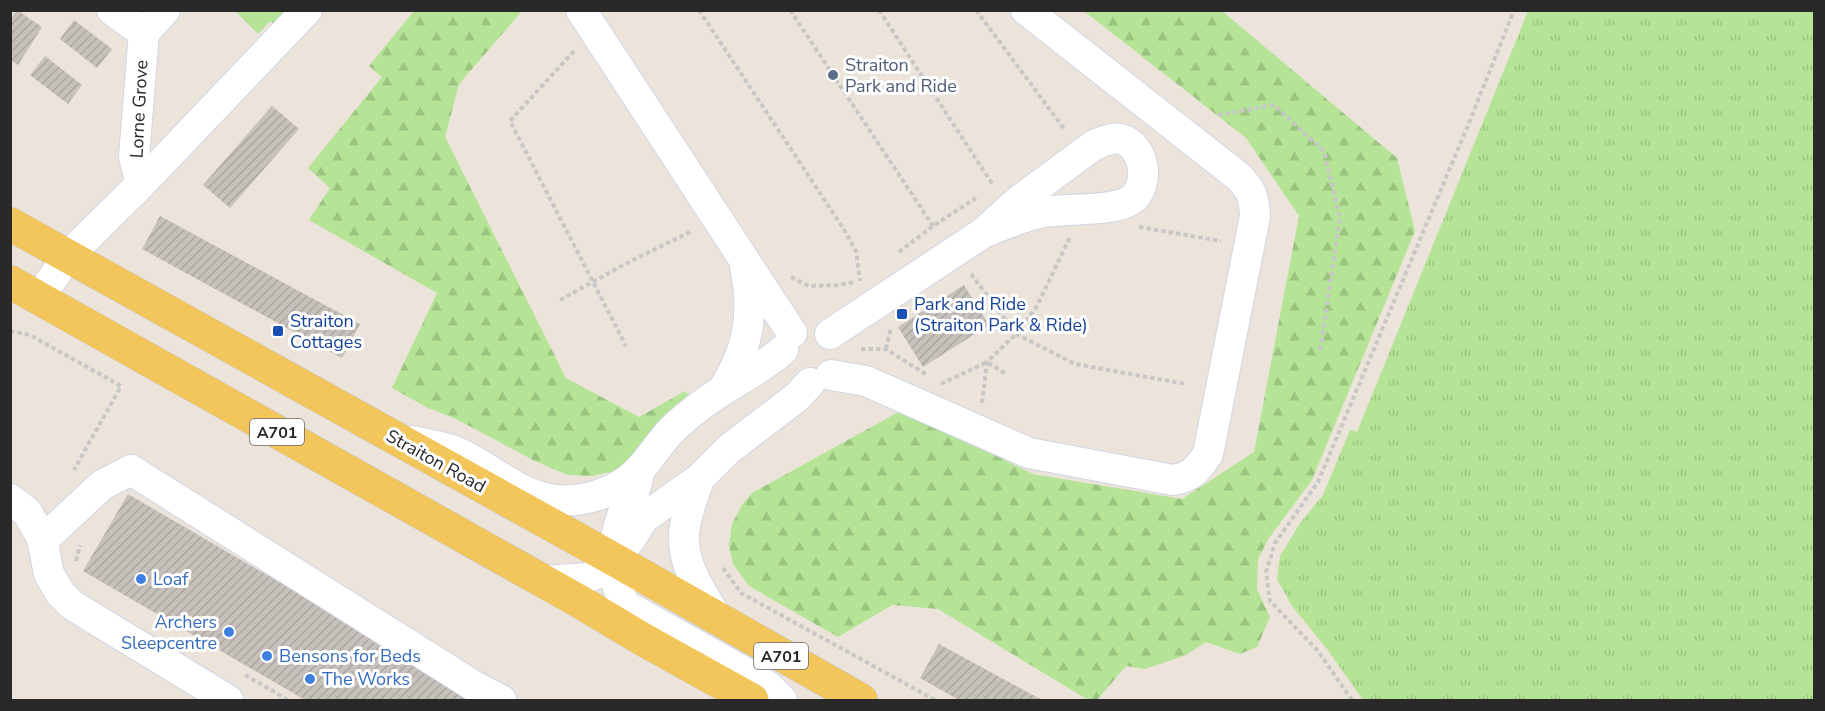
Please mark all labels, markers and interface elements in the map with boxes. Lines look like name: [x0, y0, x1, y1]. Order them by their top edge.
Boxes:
place label: Straiton Park and Ride: [845, 53, 957, 98]
street label: Lorne Grove: [124, 59, 154, 159]
marker: Straiton Park and Ride: [826, 68, 840, 82]
place label: Park and Ride (Straiton Park & Ride): [914, 292, 1088, 337]
marker: Park and Ride (Straiton Park & Ride): [895, 307, 909, 321]
place label: Straiton Cottages: [290, 309, 362, 354]
marker: Straiton Cottages: [271, 324, 285, 338]
road number: A701: [250, 419, 304, 445]
street label: Straiton Road: [382, 424, 490, 498]
place label: Loaf: [153, 567, 189, 591]
marker: Loaf: [134, 572, 148, 586]
place label: Archers Sleepcentre: [121, 610, 217, 655]
marker: Archers Sleepcentre: [222, 625, 236, 639]
road number: A701: [754, 643, 808, 669]
place label: Bensons for Beds: [279, 644, 421, 668]
marker: Bensons for Beds: [260, 649, 274, 663]
place label: The Works: [322, 667, 410, 691]
marker: The Works: [303, 672, 317, 686]

